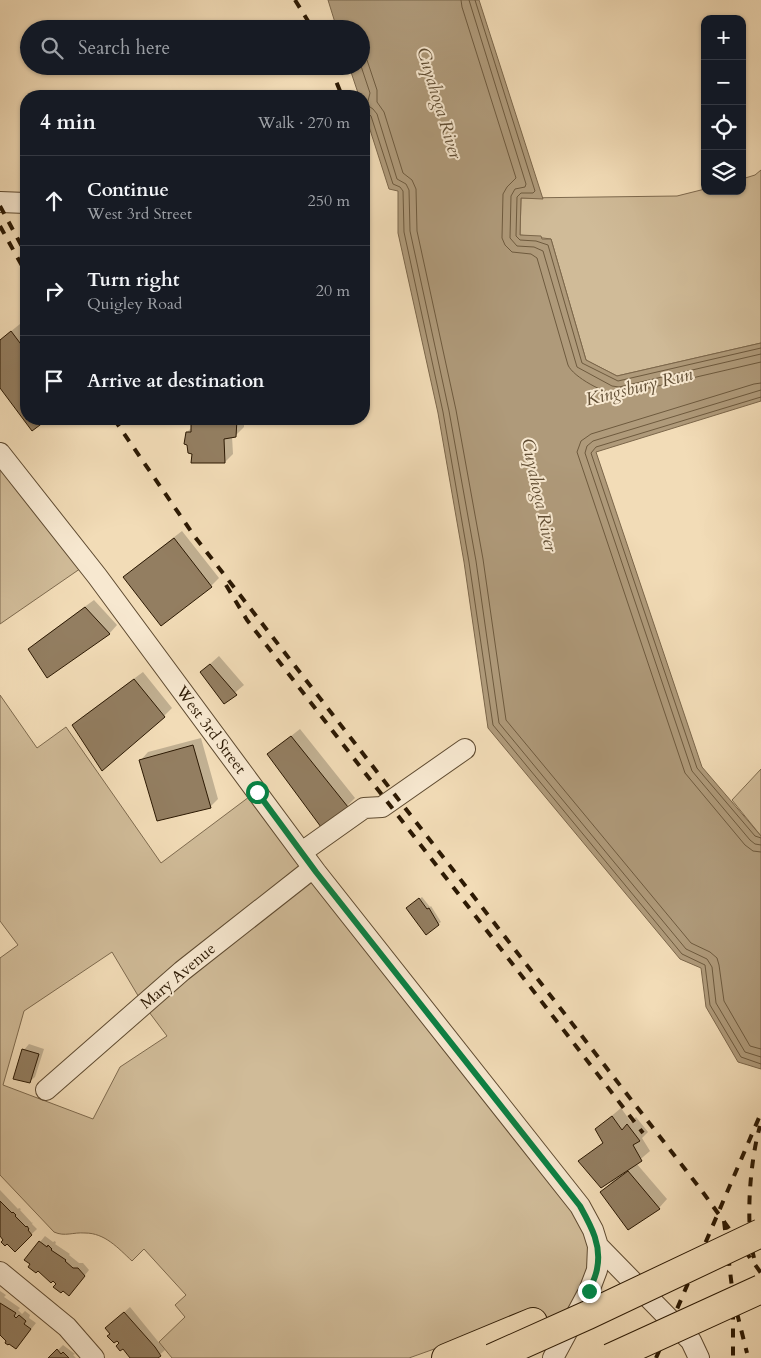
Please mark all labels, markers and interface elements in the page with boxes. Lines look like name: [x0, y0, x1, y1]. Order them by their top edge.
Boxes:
map controls: [701, 15, 746, 195]
button: +: [701, 15, 746, 60]
search box: [20, 20, 370, 75]
icon: search: [38, 34, 66, 62]
text: Search here: [78, 35, 170, 61]
water label: Cuyahoga River: [410, 44, 468, 163]
button: −: [701, 60, 746, 105]
button: locate: [701, 105, 746, 150]
text: 4 min: [40, 108, 96, 137]
text: Walk · 270 m: [258, 112, 350, 134]
button: layers: [701, 150, 746, 195]
text: Continue: [87, 177, 169, 203]
icon: ahead: [40, 187, 68, 215]
text: 250 m: [308, 190, 350, 212]
text: West 3rd Street: [87, 203, 192, 225]
text: Turn right: [87, 267, 179, 293]
icon: right: [40, 277, 68, 305]
text: 20 m: [316, 280, 350, 302]
text: Quigley Road: [87, 293, 182, 315]
water label: Kingsbury Run: [583, 362, 695, 412]
icon: arrive: [40, 367, 68, 395]
text: Arrive at destination: [87, 368, 264, 394]
water label: Cuyahoga River: [515, 436, 563, 555]
street label: West 3rd Street: [170, 681, 251, 779]
route start: [246, 781, 269, 804]
street label: Mary Avenue: [136, 938, 220, 1014]
route end: [578, 1280, 601, 1303]

